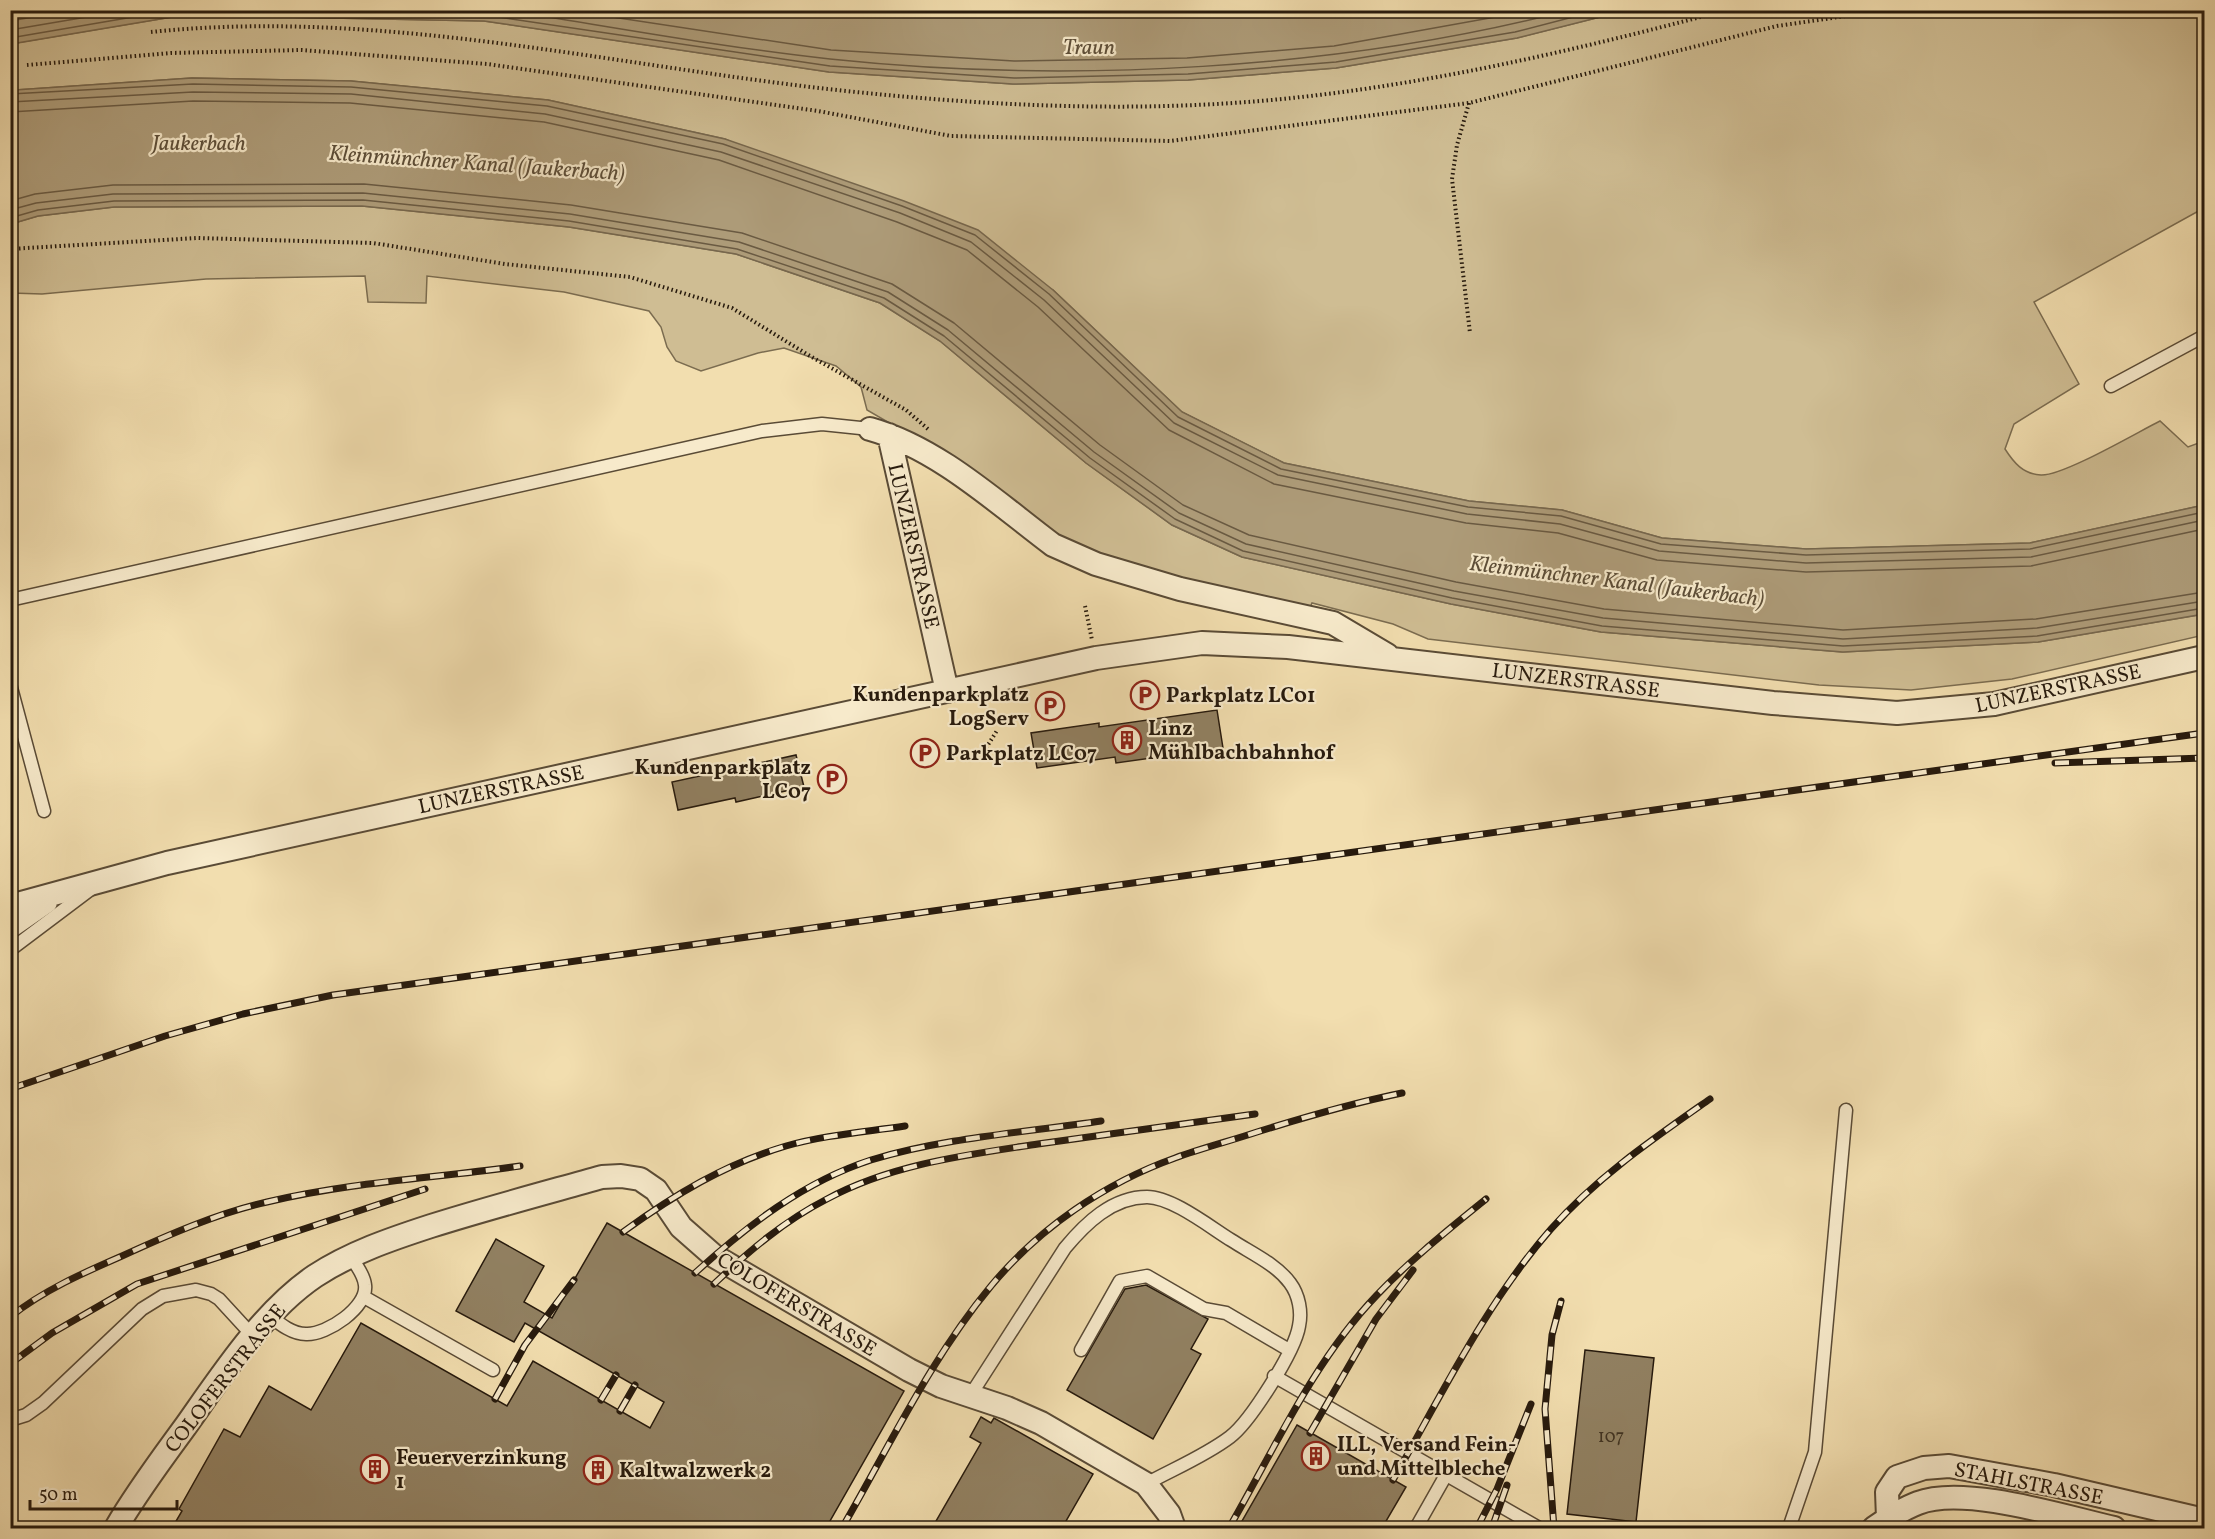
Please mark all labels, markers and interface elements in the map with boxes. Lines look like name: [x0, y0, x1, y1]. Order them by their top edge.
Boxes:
water label: Traun: [1063, 33, 1115, 64]
water label: Jaukerbach: [150, 129, 246, 160]
water label: Kleinmünchner Kanal (Jaukerbach): [328, 139, 626, 190]
street label: LUNZERSTRASSE: [879, 461, 946, 632]
water label: Kleinmünchner Kanal (Jaukerbach): [1467, 549, 1766, 616]
street label: LUNZERSTRASSE: [1490, 657, 1662, 706]
street label: LUNZERSTRASSE: [1973, 658, 2144, 721]
parking icon: Parkplatz LC01: [1129, 679, 1161, 711]
place label: Kundenparkplatz LogServ: [853, 681, 1029, 734]
place label: Parkplatz LC01: [1166, 682, 1315, 711]
parking icon: Kundenparkplatz LogServ: [1034, 690, 1066, 722]
place label: Linz Mühlbachbahnhof: [1148, 715, 1336, 768]
building icon: Linz Mühlbachbahnhof: [1111, 724, 1143, 756]
parking icon: Parkplatz LC07: [909, 737, 941, 769]
place label: Parkplatz LC07: [946, 740, 1097, 769]
place label: Kundenparkplatz LC07: [635, 754, 811, 807]
street label: LUNZERSTRASSE: [416, 759, 587, 822]
parking icon: Kundenparkplatz LC07: [816, 763, 848, 795]
street label: COLOFERSTRASSE: [711, 1246, 882, 1365]
street label: COLOFERSTRASSE: [159, 1298, 294, 1460]
house number: 107: [1598, 1425, 1624, 1450]
place label: ILL, Versand Fein- und Mittelbleche: [1337, 1431, 1517, 1484]
building icon: ILL, Versand Fein- und Mittelbleche: [1300, 1440, 1332, 1472]
place label: Feuerverzinkung 1: [396, 1444, 567, 1497]
building icon: Feuerverzinkung 1: [359, 1453, 391, 1485]
building icon: Kaltwalzwerk 2: [582, 1454, 614, 1486]
street label: STAHLSTRASSE: [1952, 1456, 2106, 1513]
place label: Kaltwalzwerk 2: [619, 1457, 771, 1486]
scale bar: [30, 1473, 177, 1511]
text: 50 m: [39, 1483, 78, 1508]

